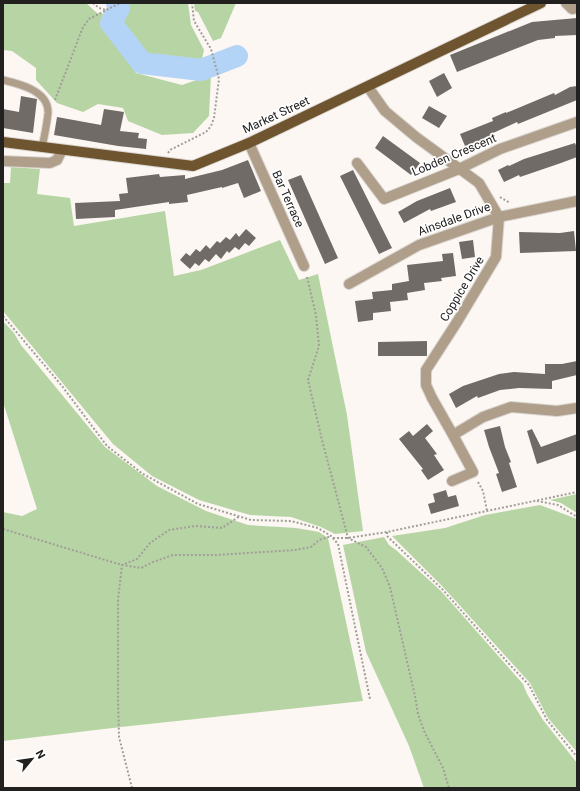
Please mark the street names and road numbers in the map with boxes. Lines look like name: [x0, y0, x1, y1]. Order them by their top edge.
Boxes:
street label: Market Street: [240, 93, 312, 137]
street label: Lobden Crescent: [410, 131, 498, 179]
street label: Bar Terrace: [269, 168, 307, 230]
street label: Ainsdale Drive: [416, 199, 492, 239]
street label: Coppice Drive: [437, 254, 487, 324]

